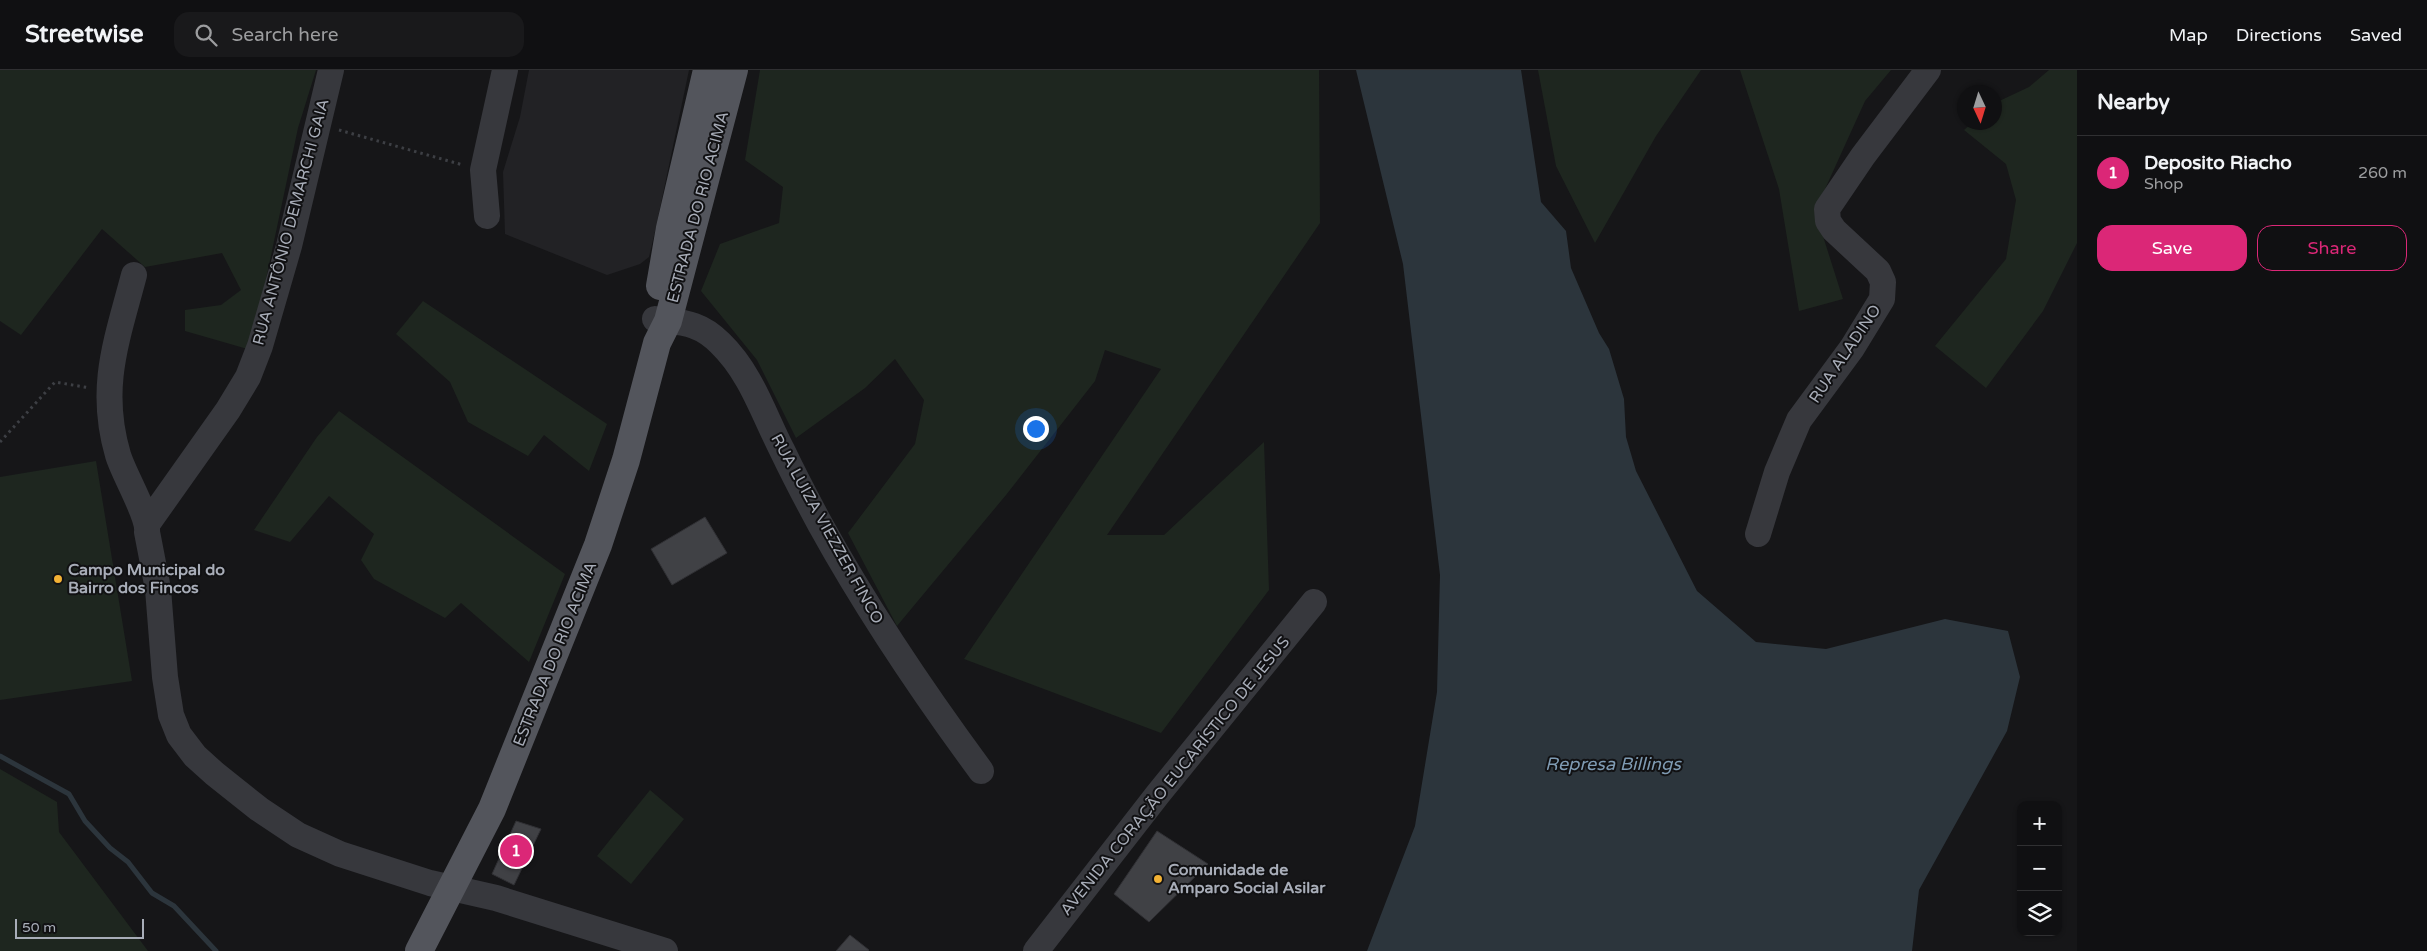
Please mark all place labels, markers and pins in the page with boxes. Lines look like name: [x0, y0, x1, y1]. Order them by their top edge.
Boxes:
place label: Campo Municipal do Bairro dos Fincos: [68, 560, 225, 598]
marker: Campo Municipal do Bairro dos Fincos: [52, 573, 64, 585]
pin: 1: [500, 832, 532, 870]
place label: Comunidade de Amparo Social Asilar: [1168, 860, 1326, 898]
marker: Comunidade de Amparo Social Asilar: [1152, 873, 1164, 885]

